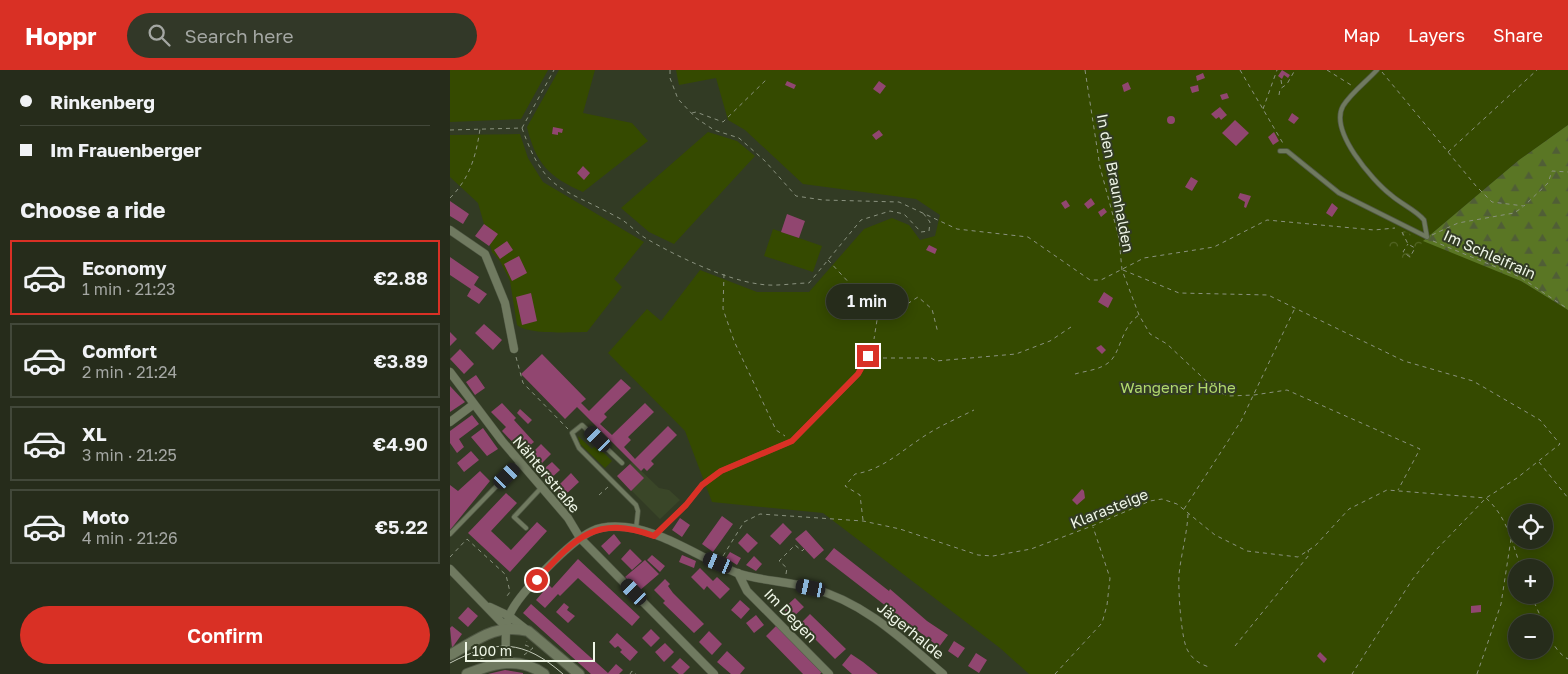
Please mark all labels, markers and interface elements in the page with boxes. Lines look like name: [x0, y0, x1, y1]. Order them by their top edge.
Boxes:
search box: [127, 13, 477, 58]
text: Hoppr: [25, 21, 97, 50]
icon: search: [145, 21, 173, 49]
text: Search here: [185, 24, 293, 47]
text: Map: [1343, 24, 1380, 46]
text: Layers: [1408, 24, 1465, 46]
text: Share: [1493, 24, 1543, 46]
text: Rinkenberg: [50, 90, 155, 113]
street label: In den Braunhalden: [1094, 112, 1138, 254]
text: Im Frauenberger: [50, 138, 202, 161]
text: Choose a ride: [20, 196, 166, 223]
street label: Im Schleifrain: [1441, 226, 1539, 282]
icon: car: [22, 255, 67, 300]
text: Economy: [82, 256, 167, 279]
text: €2.88: [374, 266, 428, 289]
text: 1 min · 21:23: [82, 279, 175, 299]
callout: 1 min: [827, 284, 909, 318]
text: 1 min: [847, 291, 887, 311]
icon: car: [22, 338, 67, 383]
text: Comfort: [82, 339, 157, 362]
route end: [857, 345, 879, 367]
text: €3.89: [374, 349, 428, 372]
text: 2 min · 21:24: [82, 362, 177, 382]
park label: Wangener Höhe: [1120, 378, 1236, 396]
icon: car: [22, 421, 67, 466]
text: XL: [82, 422, 107, 445]
car: [582, 423, 614, 455]
text: €4.90: [373, 432, 428, 455]
street label: Nähterstraße: [510, 432, 585, 516]
text: 3 min · 21:25: [82, 445, 177, 465]
car: [490, 460, 523, 492]
street label: Klarasteige: [1067, 484, 1151, 532]
icon: car: [22, 504, 67, 549]
map controls: [1508, 504, 1553, 659]
button: locate: [1508, 504, 1553, 549]
text: Moto: [82, 505, 129, 528]
text: €5.22: [375, 515, 428, 538]
text: 4 min · 21:26: [82, 528, 178, 548]
car: [701, 550, 734, 576]
button: +: [1508, 559, 1553, 604]
route start: [526, 569, 548, 591]
car: [618, 576, 649, 608]
car: [794, 578, 827, 598]
street label: Im Degen: [761, 584, 821, 646]
street label: Jägerhalde: [874, 598, 948, 663]
button: Confirm: [20, 606, 430, 664]
button: −: [1508, 614, 1553, 659]
scale bar: [465, 639, 595, 662]
text: 100 m: [472, 642, 512, 659]

